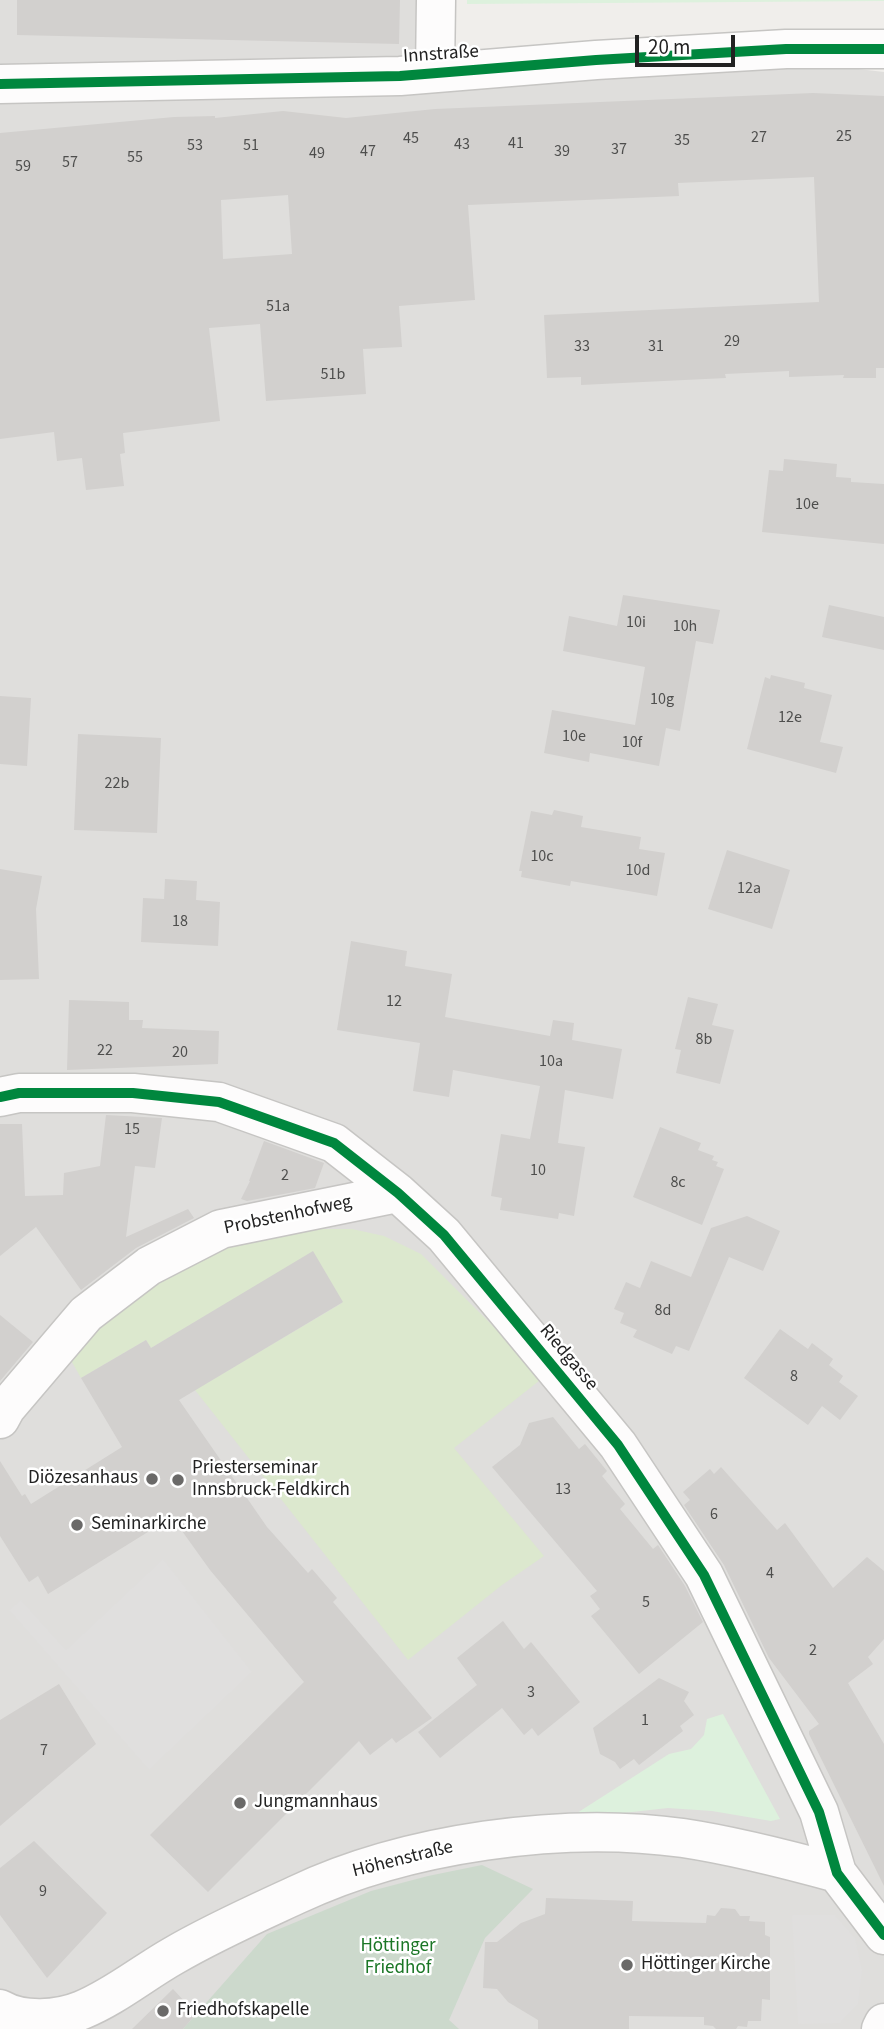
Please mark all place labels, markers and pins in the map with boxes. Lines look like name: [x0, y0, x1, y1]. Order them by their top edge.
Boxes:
place label: Priesterseminar Innsbruck-Feldkirch: [192, 1458, 350, 1502]
place label: Diözesanhaus: [28, 1468, 138, 1490]
marker: Diözesanhaus: [144, 1471, 160, 1487]
marker: Priesterseminar Innsbruck-Feldkirch: [170, 1472, 186, 1488]
place label: Seminarkirche: [91, 1514, 206, 1536]
marker: Seminarkirche: [69, 1517, 85, 1533]
place label: Jungmannhaus: [254, 1792, 378, 1814]
marker: Jungmannhaus: [232, 1795, 248, 1811]
place label: Höttinger Kirche: [641, 1954, 771, 1976]
marker: Höttinger Kirche: [619, 1957, 635, 1973]
place label: Friedhofskapelle: [177, 2000, 309, 2022]
marker: Friedhofskapelle: [155, 2003, 171, 2019]

